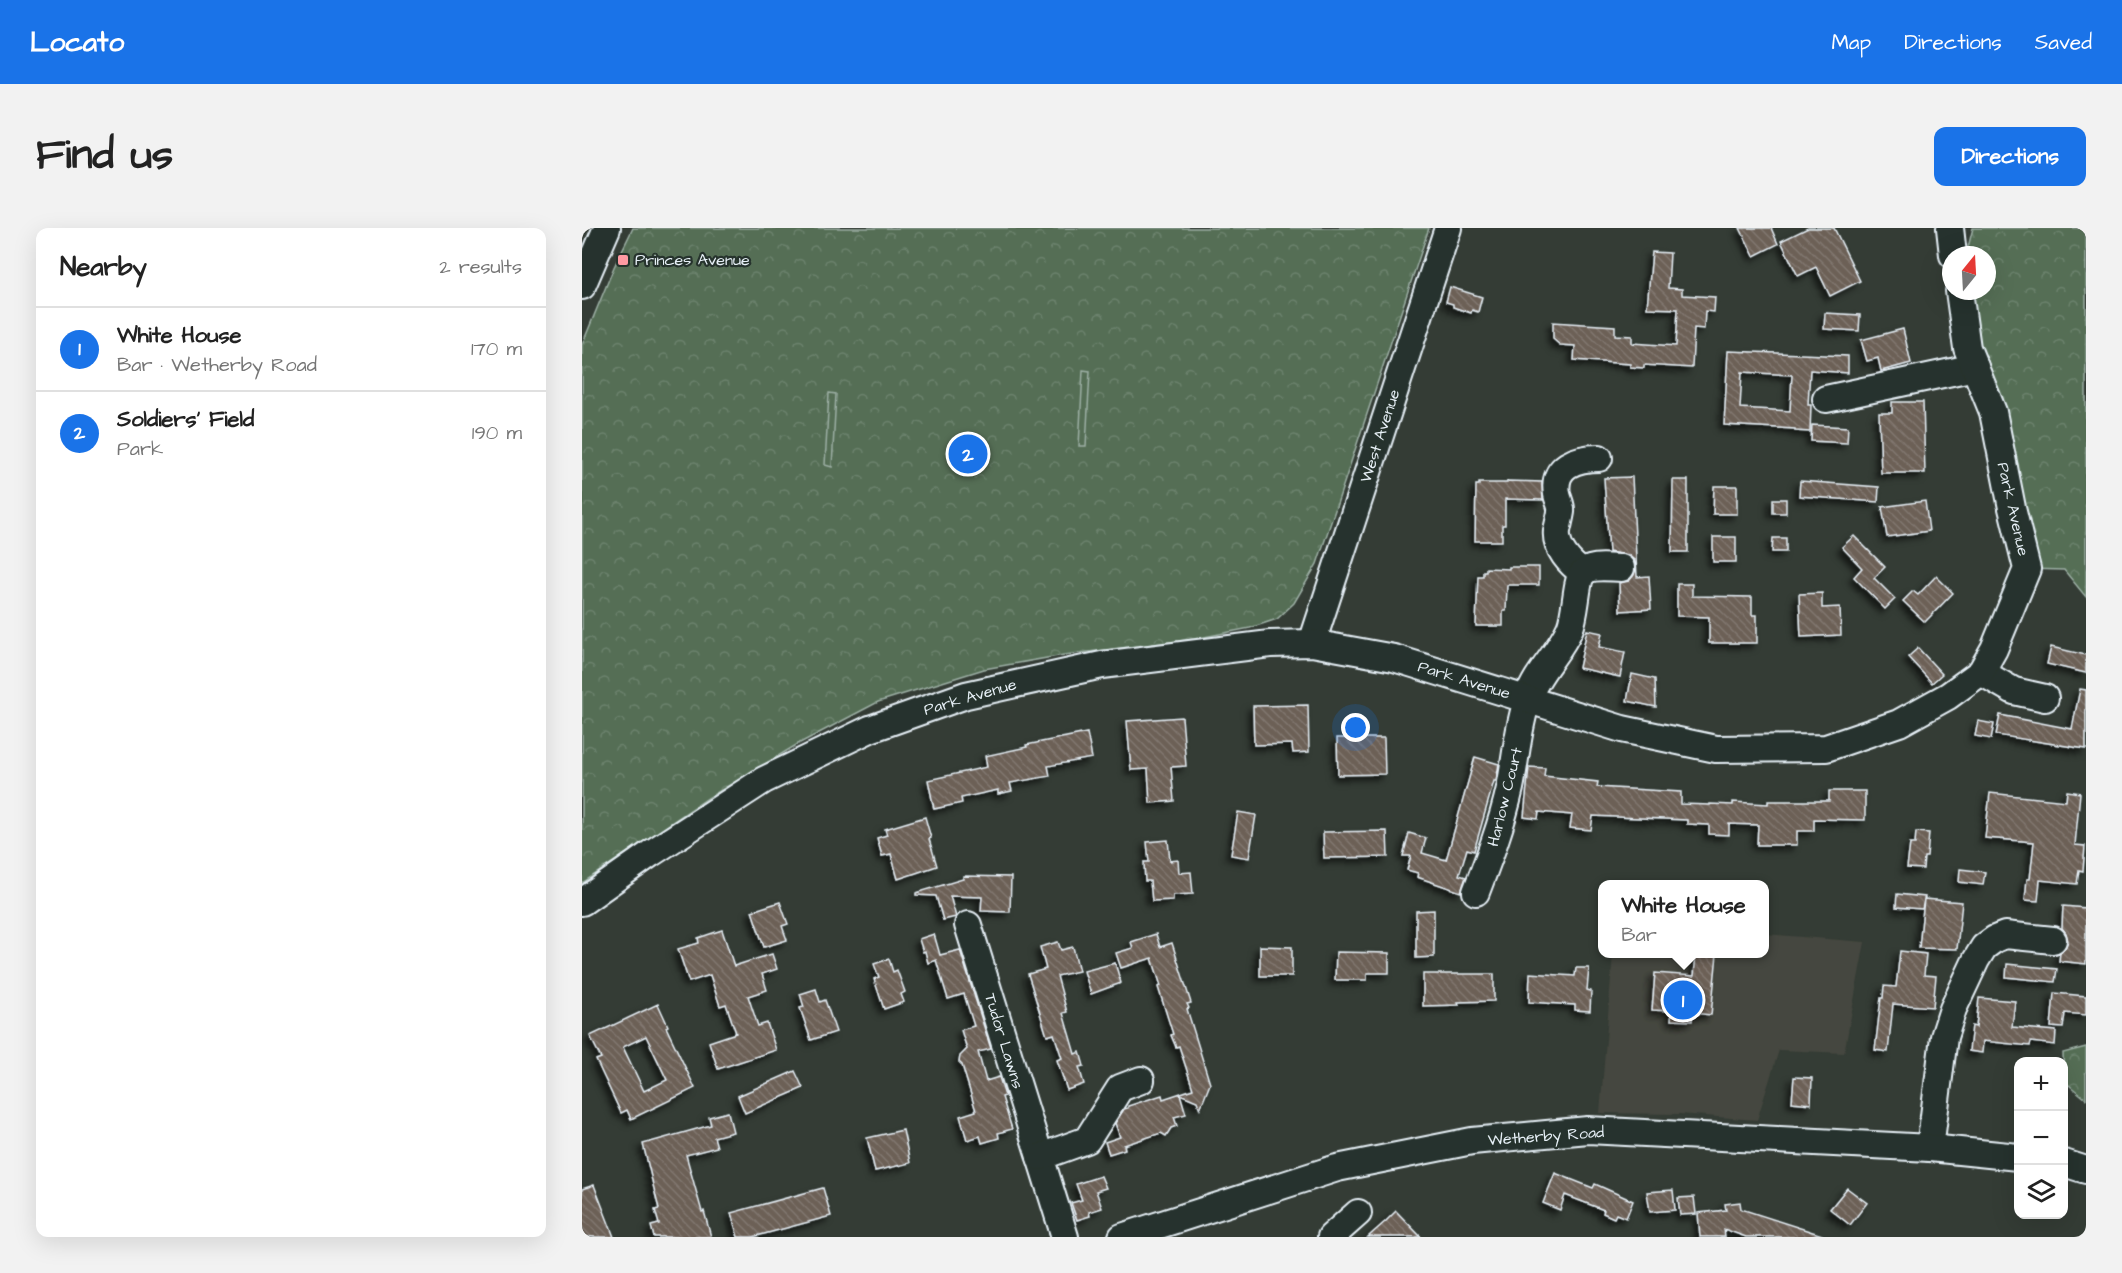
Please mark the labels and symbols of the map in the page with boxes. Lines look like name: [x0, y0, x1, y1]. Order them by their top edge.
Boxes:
north arrow: [1942, 246, 1996, 300]
place label: Princes Avenue: [635, 249, 750, 271]
marker: Princes Avenue: [616, 253, 630, 267]
street label: West Avenue: [1355, 386, 1405, 485]
pin: 2: [948, 432, 988, 476]
street label: Park Avenue: [1992, 460, 2035, 558]
street label: Park Avenue: [1415, 656, 1513, 705]
street label: Park Avenue: [921, 673, 1019, 721]
your location: [1341, 713, 1370, 742]
street label: Harlow Court: [1482, 745, 1528, 849]
pin: 1: [1664, 978, 1702, 1022]
street label: Tudor Lawns: [979, 991, 1029, 1091]
street label: Wetherby Road: [1487, 1121, 1605, 1152]

